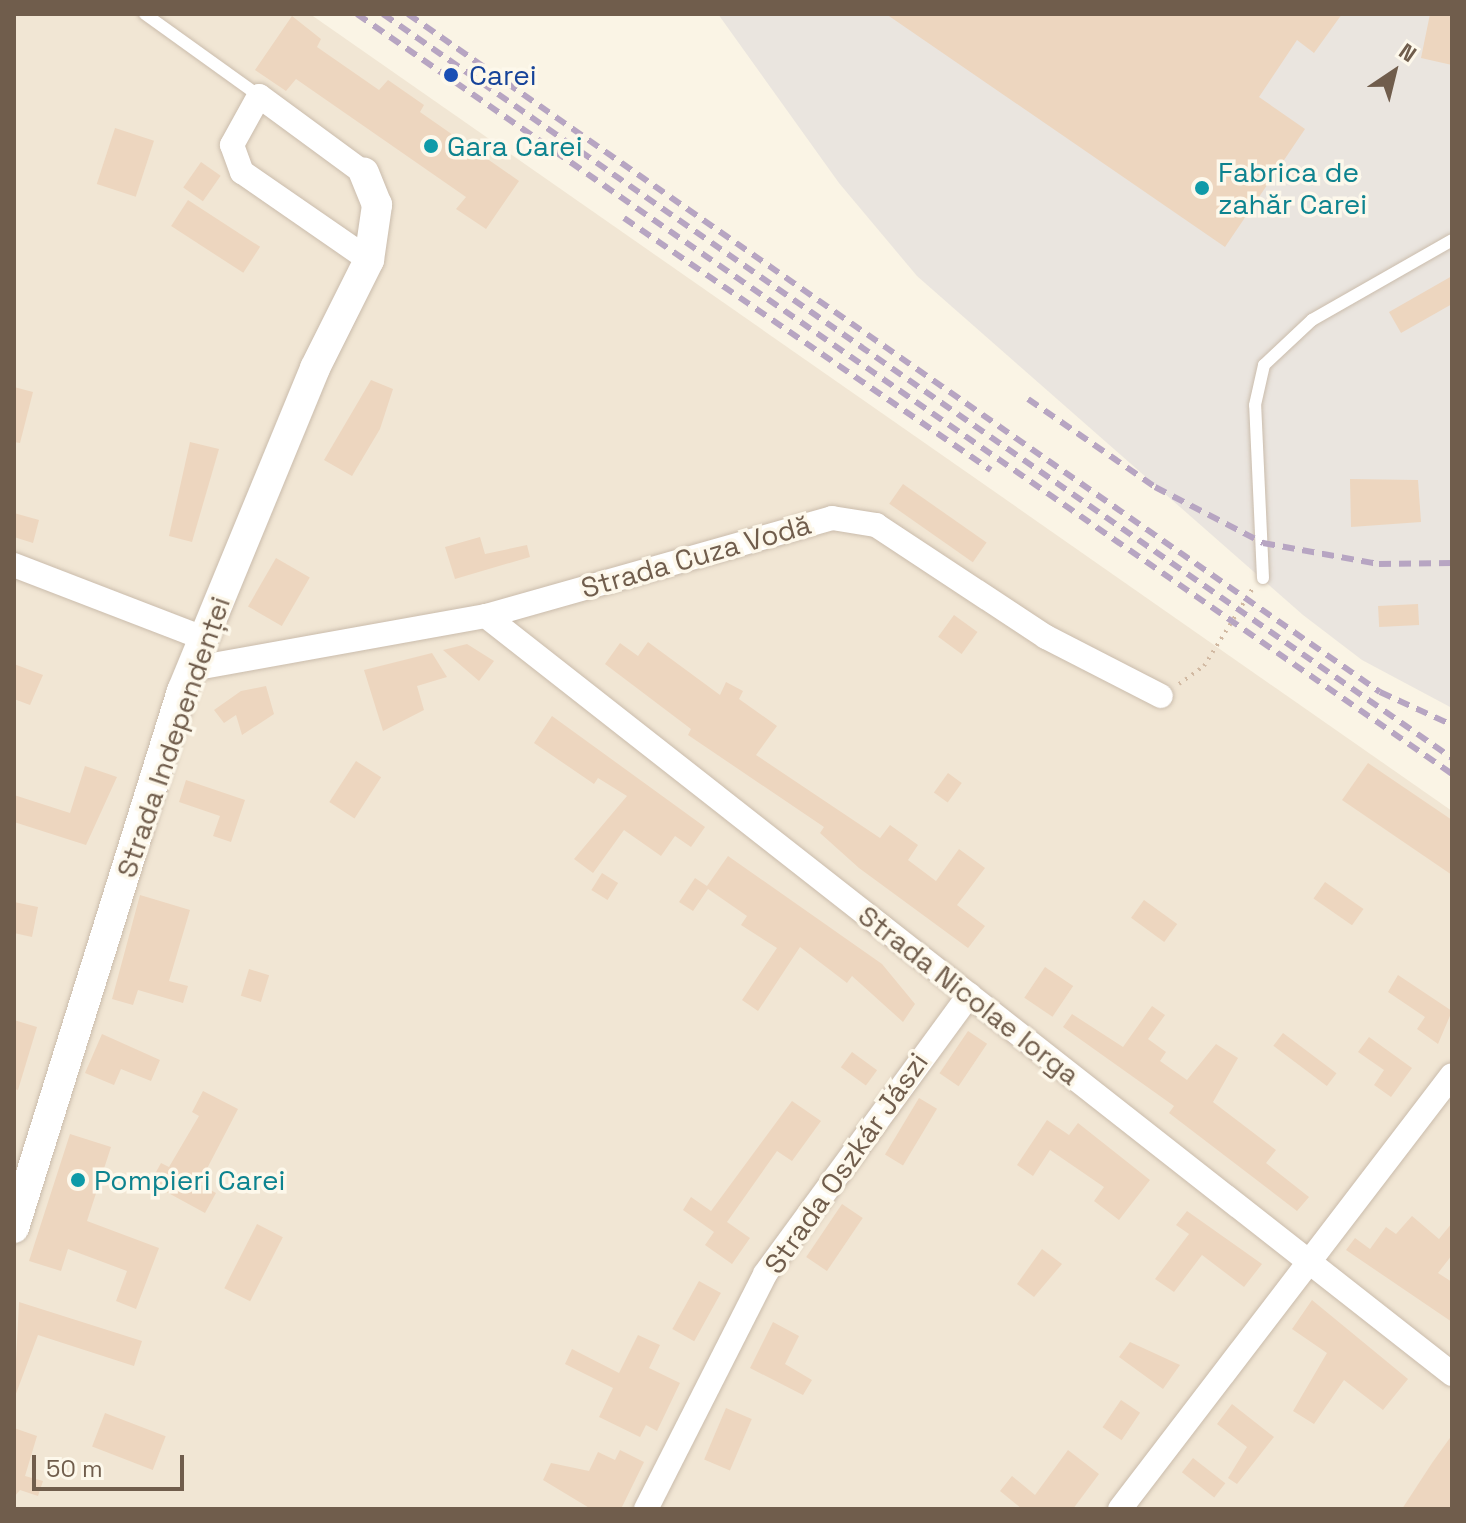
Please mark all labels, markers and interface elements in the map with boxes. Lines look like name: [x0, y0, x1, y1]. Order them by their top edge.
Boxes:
north arrow: [1354, 32, 1434, 112]
text: N: [1394, 37, 1422, 68]
place label: Carei: [469, 58, 537, 92]
marker: Carei: [440, 64, 462, 86]
place label: Gara Carei: [447, 129, 583, 163]
marker: Gara Carei: [422, 137, 440, 155]
place label: Fabrica de zahăr Carei: [1218, 155, 1367, 221]
marker: Fabrica de zahăr Carei: [1193, 179, 1211, 197]
street label: Strada Cuza Vodă: [577, 507, 815, 605]
street label: Strada Independenței: [109, 592, 237, 882]
street label: Strada Nicolae Iorga: [852, 898, 1086, 1092]
street label: Strada Oszkár Jászi: [757, 1046, 935, 1280]
place label: Pompieri Carei: [94, 1163, 285, 1197]
marker: Pompieri Carei: [69, 1171, 87, 1189]
scale bar: [36, 1439, 188, 1489]
text: 50 m: [46, 1453, 103, 1484]

